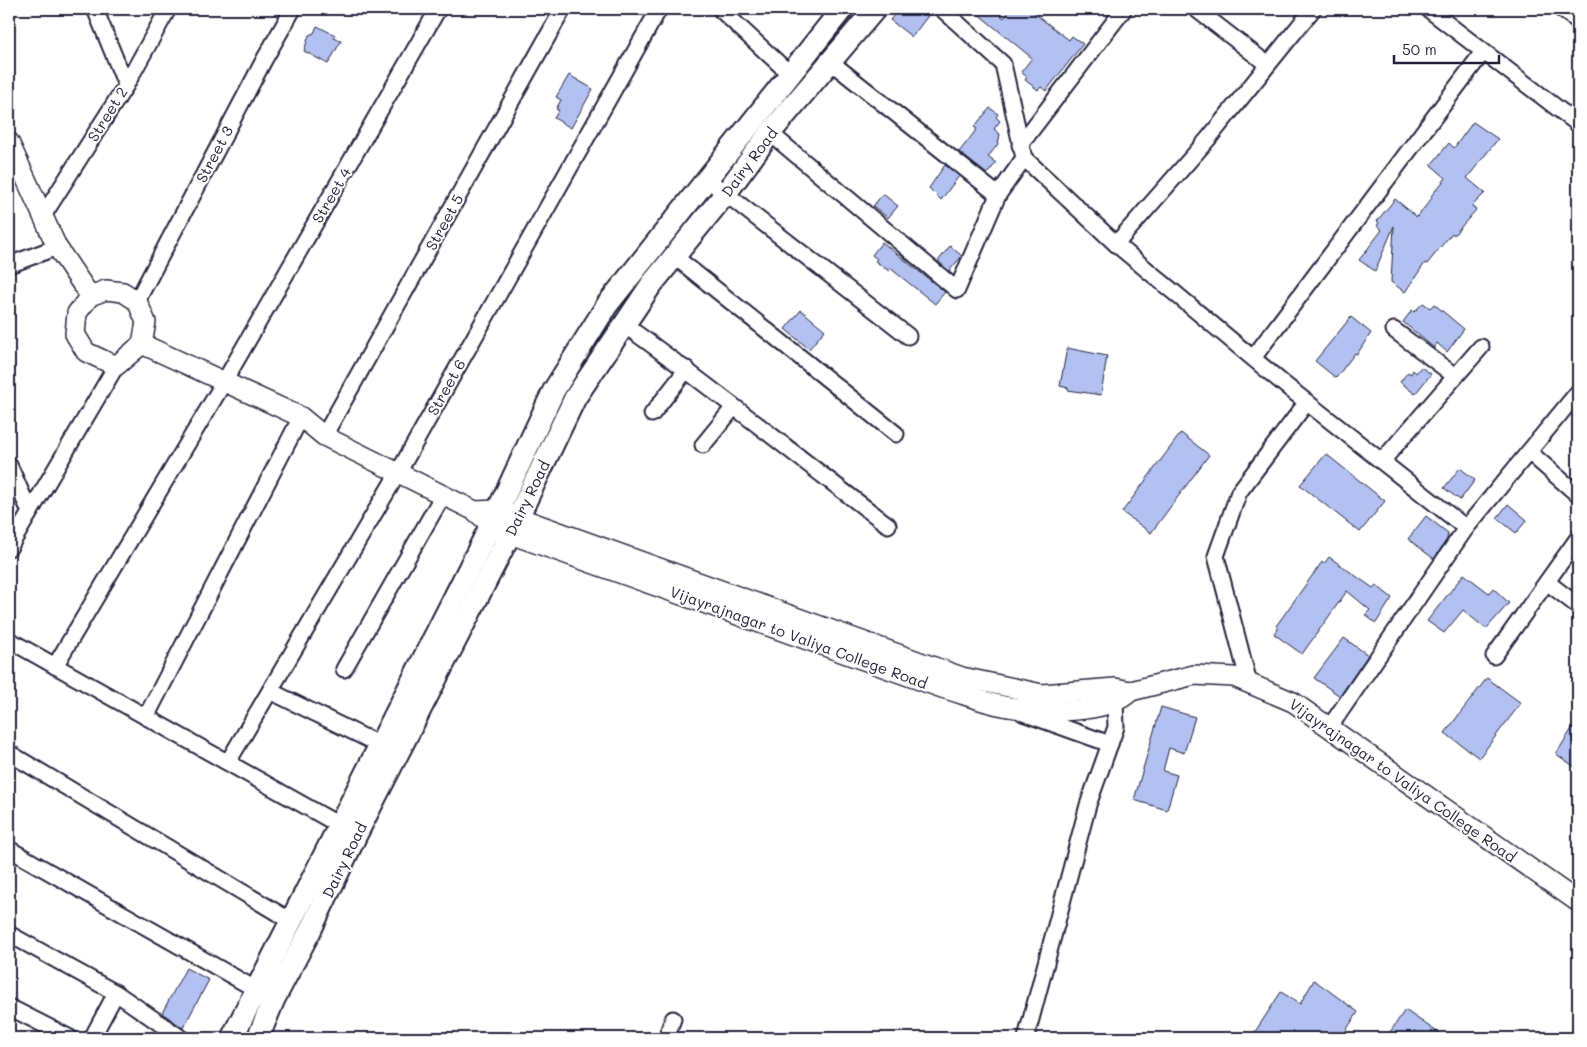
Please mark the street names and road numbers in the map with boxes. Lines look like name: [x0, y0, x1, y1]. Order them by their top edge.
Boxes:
street label: Street 2: [82, 83, 132, 145]
street label: Street 3: [191, 122, 237, 186]
street label: Dairy Road: [716, 123, 782, 201]
street label: Street 4: [307, 163, 355, 227]
street label: Street 5: [420, 190, 468, 254]
street label: Street 6: [422, 355, 470, 419]
street label: Dairy Road: [500, 457, 554, 539]
street label: Vijayrajnagar to Valiya College Road: [668, 581, 930, 693]
street label: Vijayrajnagar to Valiya College Road: [1286, 694, 1520, 866]
street label: Dairy Road: [317, 819, 371, 901]

